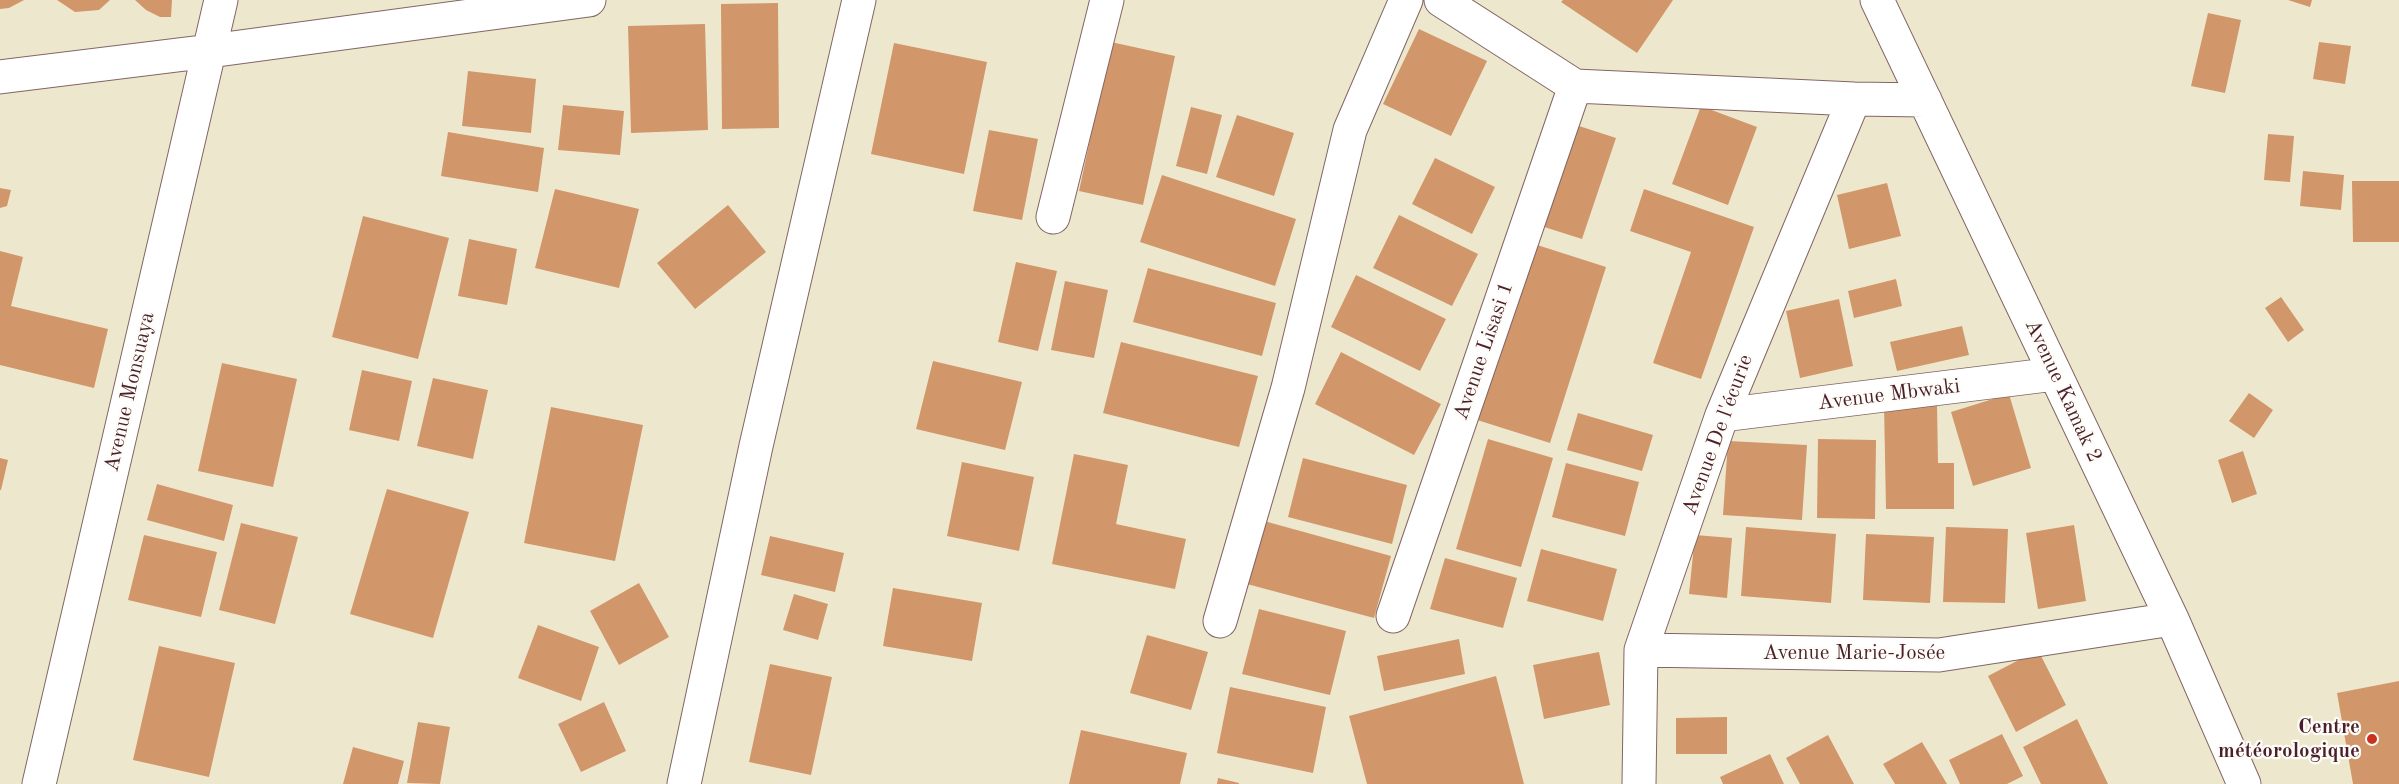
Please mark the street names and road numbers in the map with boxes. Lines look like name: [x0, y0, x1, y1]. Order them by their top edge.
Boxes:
street label: Avenue Lisasi 1: [1449, 279, 1519, 423]
street label: Avenue Monsuaya: [99, 310, 161, 474]
street label: Avenue Kamak 2: [2019, 316, 2107, 466]
street label: Avenue De l'écurie: [1677, 351, 1759, 519]
street label: Avenue Mbwaki: [1816, 374, 1962, 416]
street label: Avenue Marie-Josée: [1763, 640, 1945, 666]

